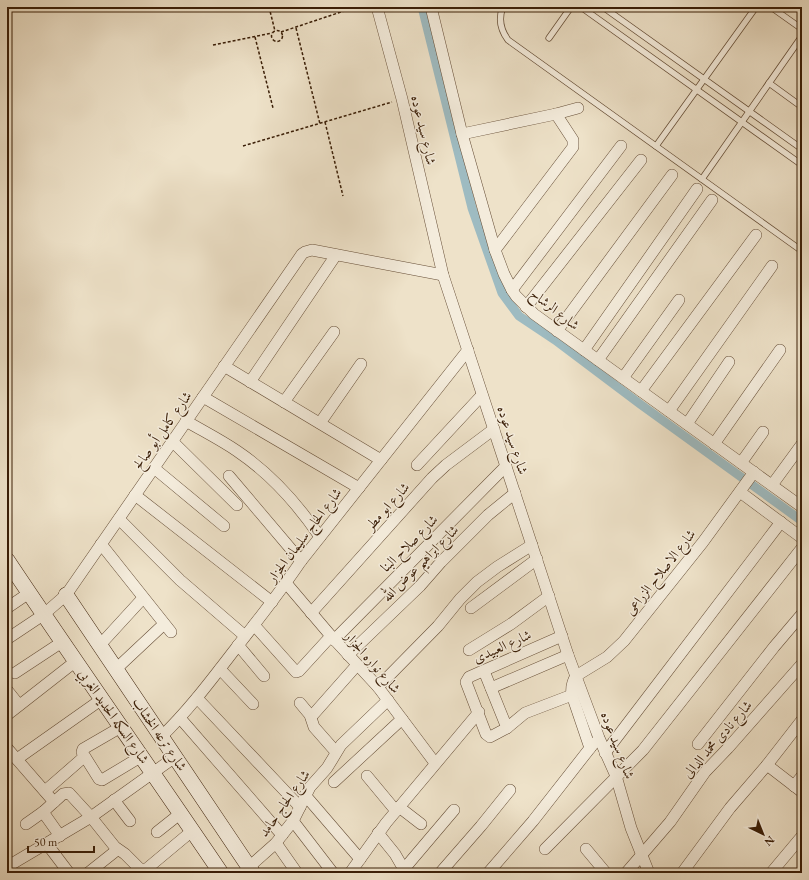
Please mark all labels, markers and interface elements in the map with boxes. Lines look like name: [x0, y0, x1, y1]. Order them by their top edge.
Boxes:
street label: شارع سيد عوده: [404, 93, 441, 167]
street label: شارع الرشاح: [524, 284, 583, 337]
street label: شارع كامل أبو صالح: [128, 387, 199, 475]
street label: شارع سيد عوده: [491, 404, 533, 477]
street label: شارع ابو مطر: [359, 478, 415, 537]
street label: شارع الحاج سليمان الجزار: [261, 484, 349, 590]
street label: شارع صلاح البنا: [376, 510, 444, 578]
street label: شارع ابراهيم عوض الله: [376, 519, 466, 609]
street label: شارع الاصلاح الزراعى: [621, 525, 702, 621]
street label: شارع العبيدى: [470, 625, 535, 670]
street label: شارع نواره الجزار: [338, 626, 405, 699]
street label: شارع السكه الحديد الغربي: [72, 665, 153, 769]
street label: شارع ترعه الخشاب: [126, 694, 191, 776]
street label: شارع نادى محمد الدالى: [678, 696, 758, 784]
street label: شارع سيد عوده: [594, 709, 639, 782]
street label: شارع الحاج حامد: [254, 766, 317, 842]
north arrow: [743, 814, 783, 854]
scale bar: [28, 828, 94, 854]
text: N: [762, 833, 778, 850]
text: 50 m: [34, 834, 58, 850]

